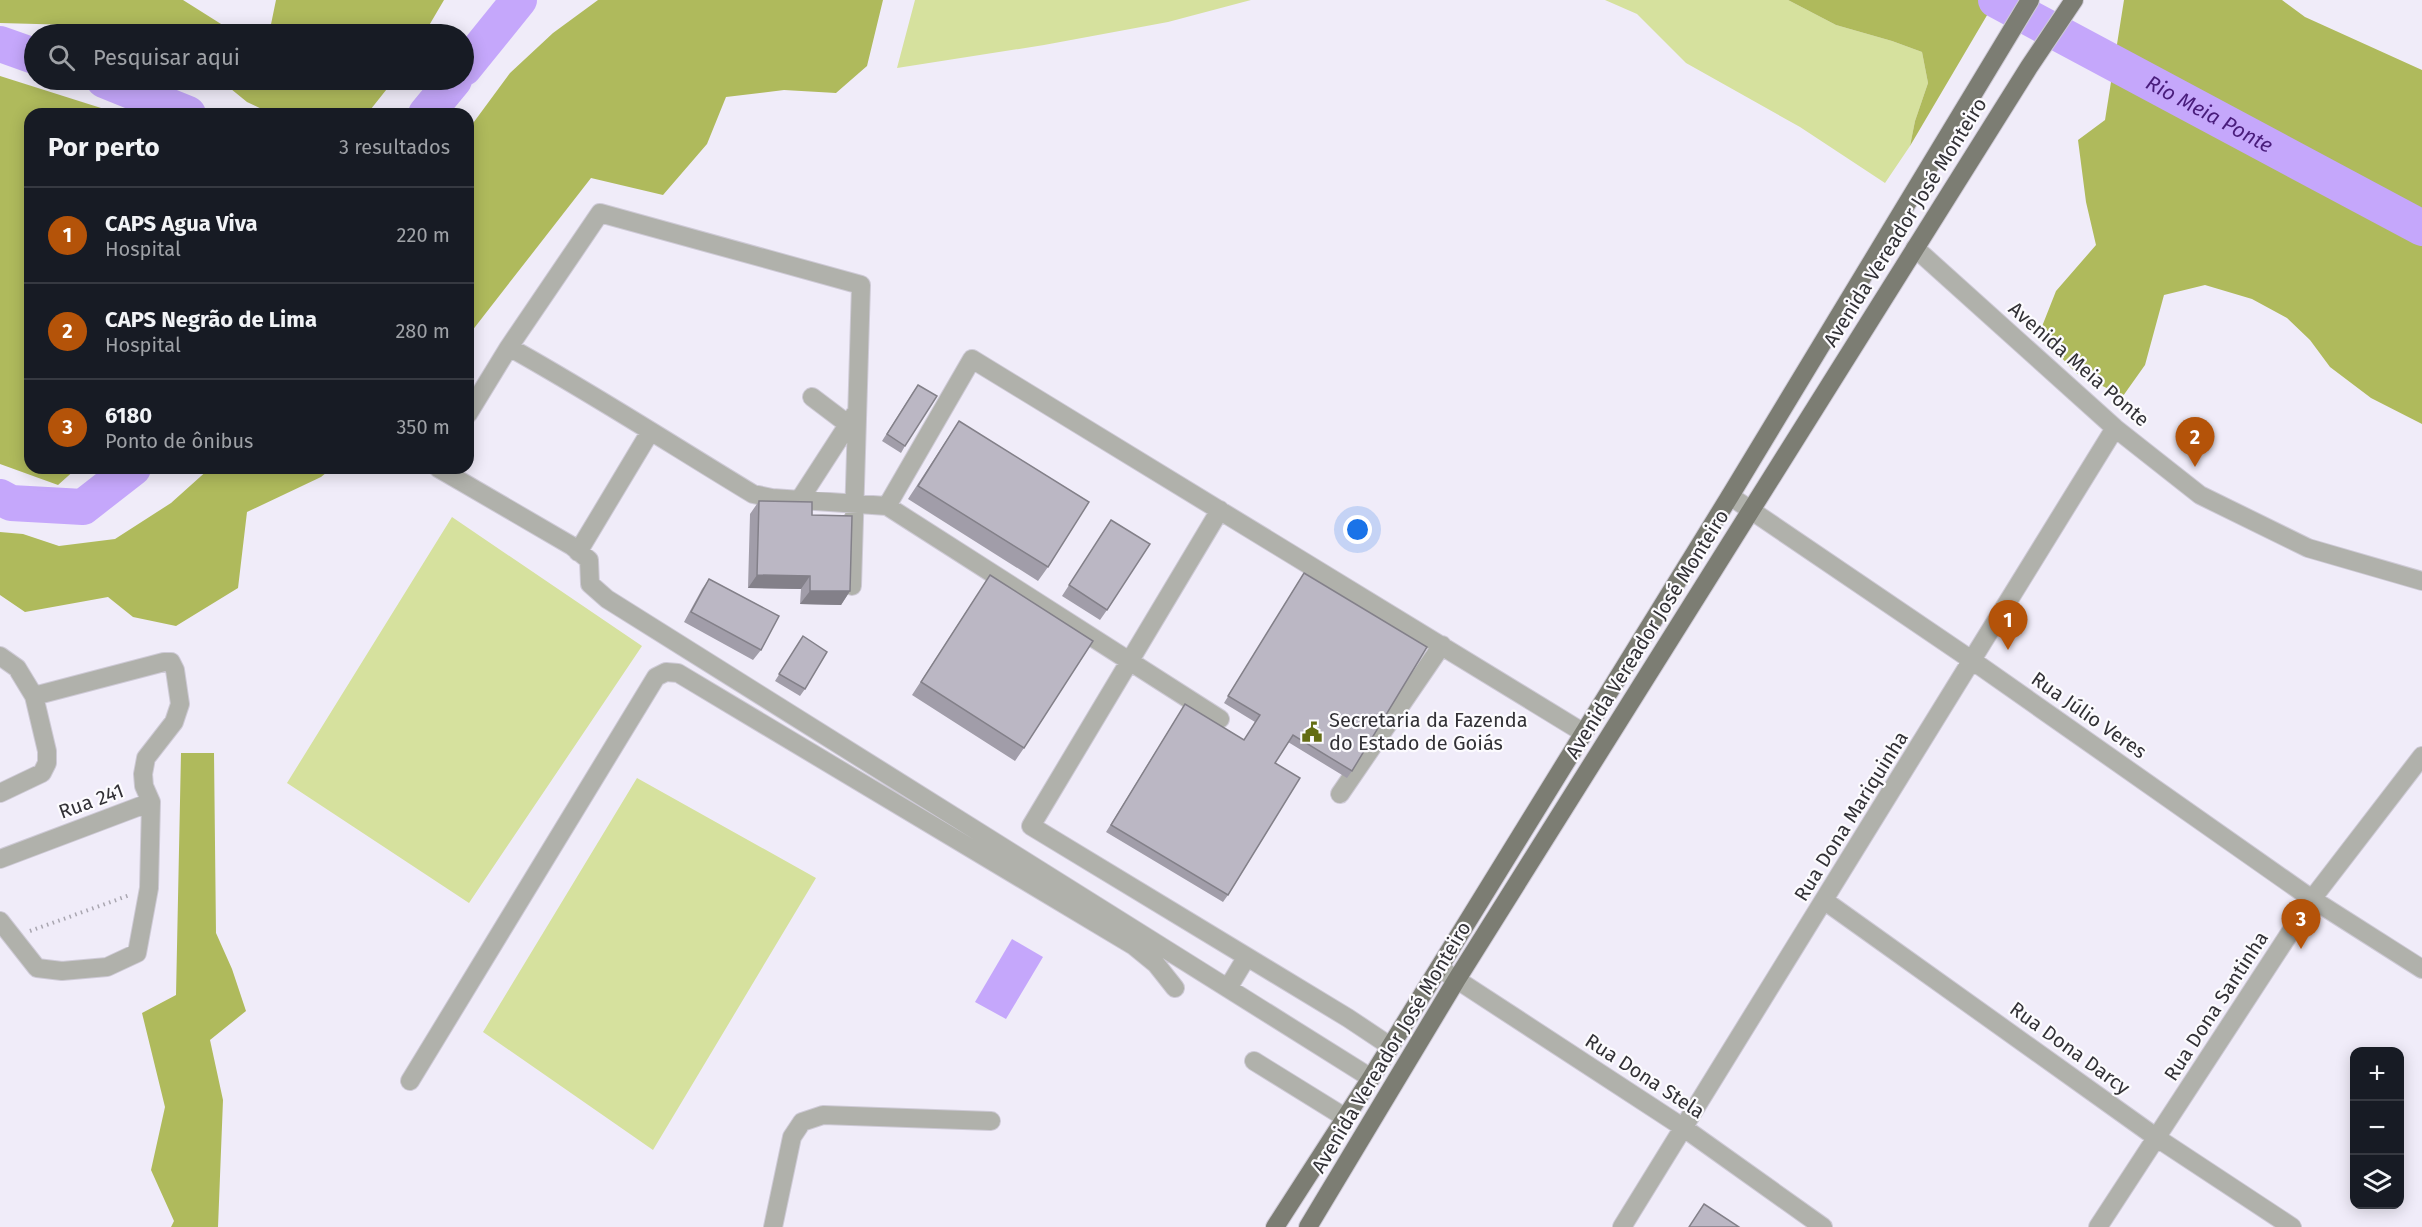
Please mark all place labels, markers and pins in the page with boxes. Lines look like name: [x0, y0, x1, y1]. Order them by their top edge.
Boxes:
pin: 2: [2176, 418, 2214, 467]
pin: 1: [1988, 600, 2028, 650]
place label: Secretaria da Fazenda do Estado de Goiás: [1329, 708, 1528, 755]
public building icon: Secretaria da Fazenda do Estado de Goiás: [1300, 720, 1324, 744]
pin: 3: [2282, 900, 2320, 949]

